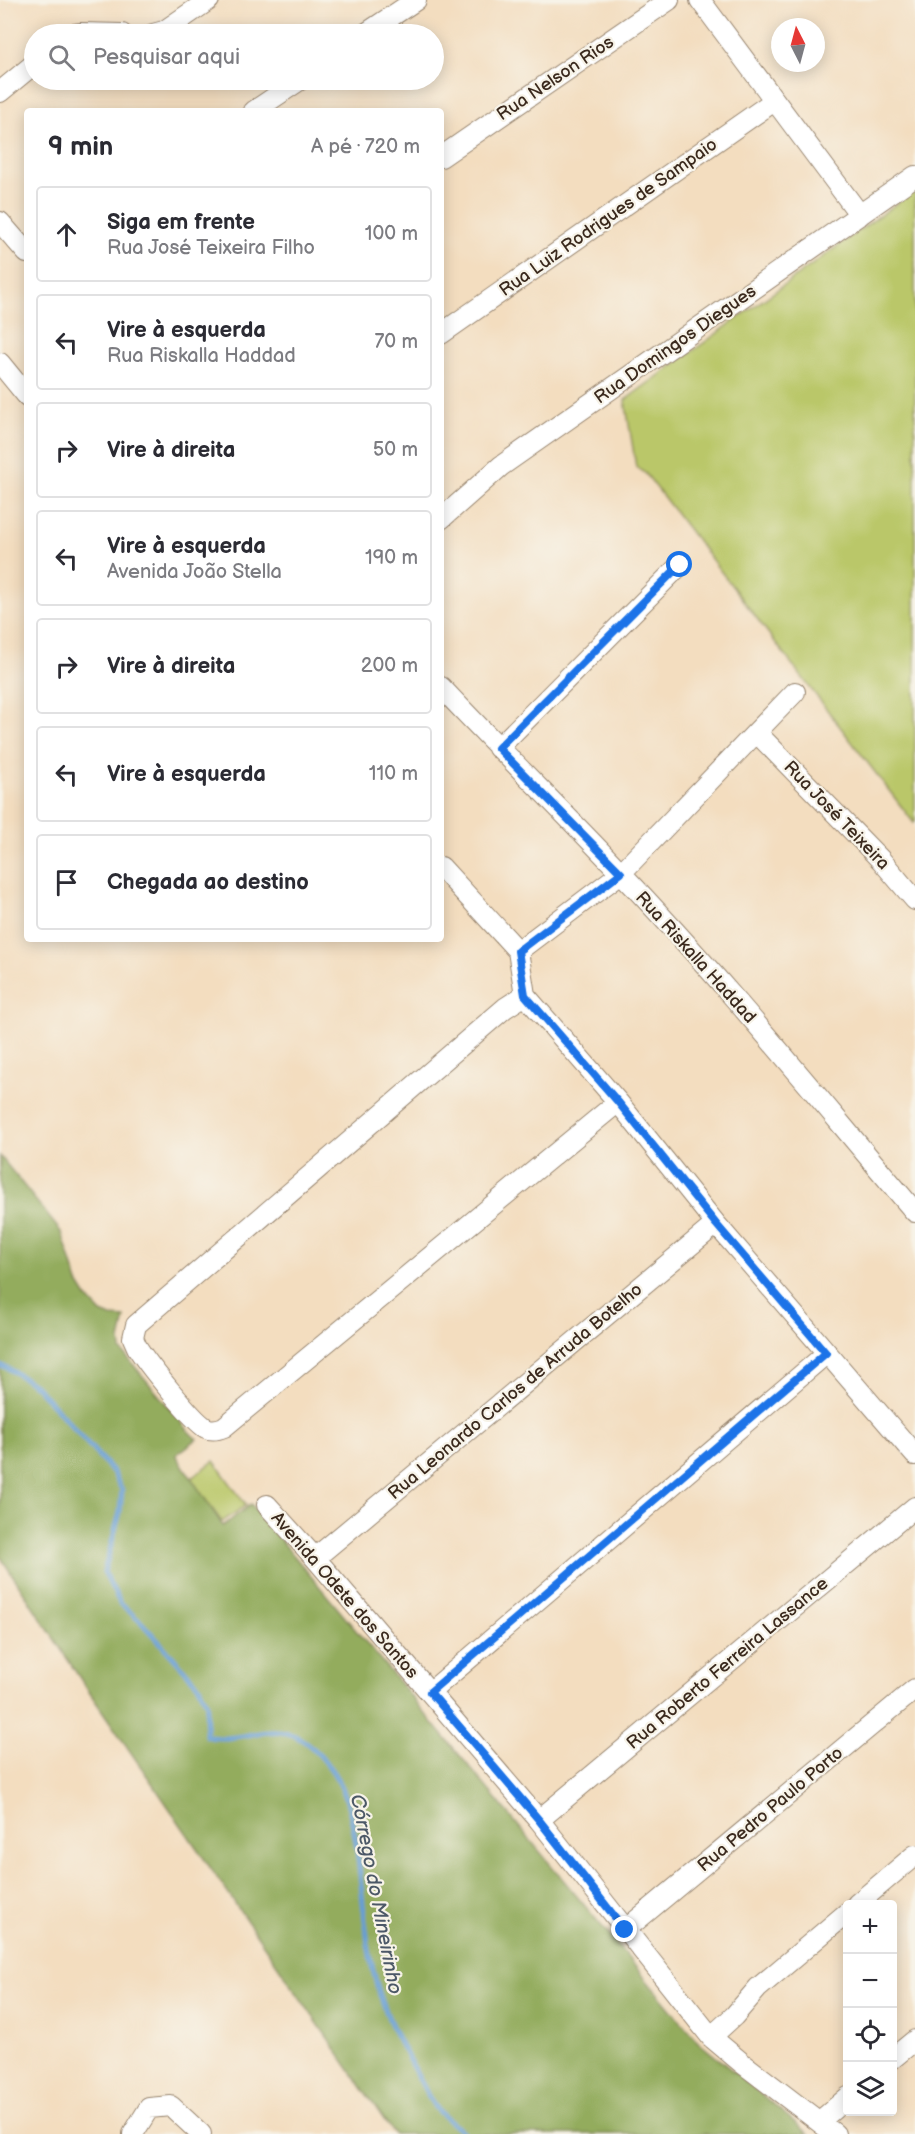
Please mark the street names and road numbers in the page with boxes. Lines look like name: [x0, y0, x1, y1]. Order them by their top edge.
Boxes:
street label: Rua Nelson Rios: [493, 32, 618, 125]
street label: Rua Luiz Rodrigues de Sampaio: [495, 134, 721, 301]
street label: Rua Domingos Diegues: [590, 281, 760, 408]
street label: Rua José Teixeira: [779, 757, 894, 874]
street label: Rua Riskalla Haddad: [631, 887, 760, 1027]
street label: Rua Leonardo Carlos de Arruda Botelho: [384, 1279, 647, 1504]
street label: Avenida Odete dos Santos: [267, 1508, 423, 1683]
street label: Rua Roberto Ferreira Lassance: [622, 1573, 833, 1754]
street label: Rua Pedro Paulo Porto: [693, 1742, 847, 1876]

